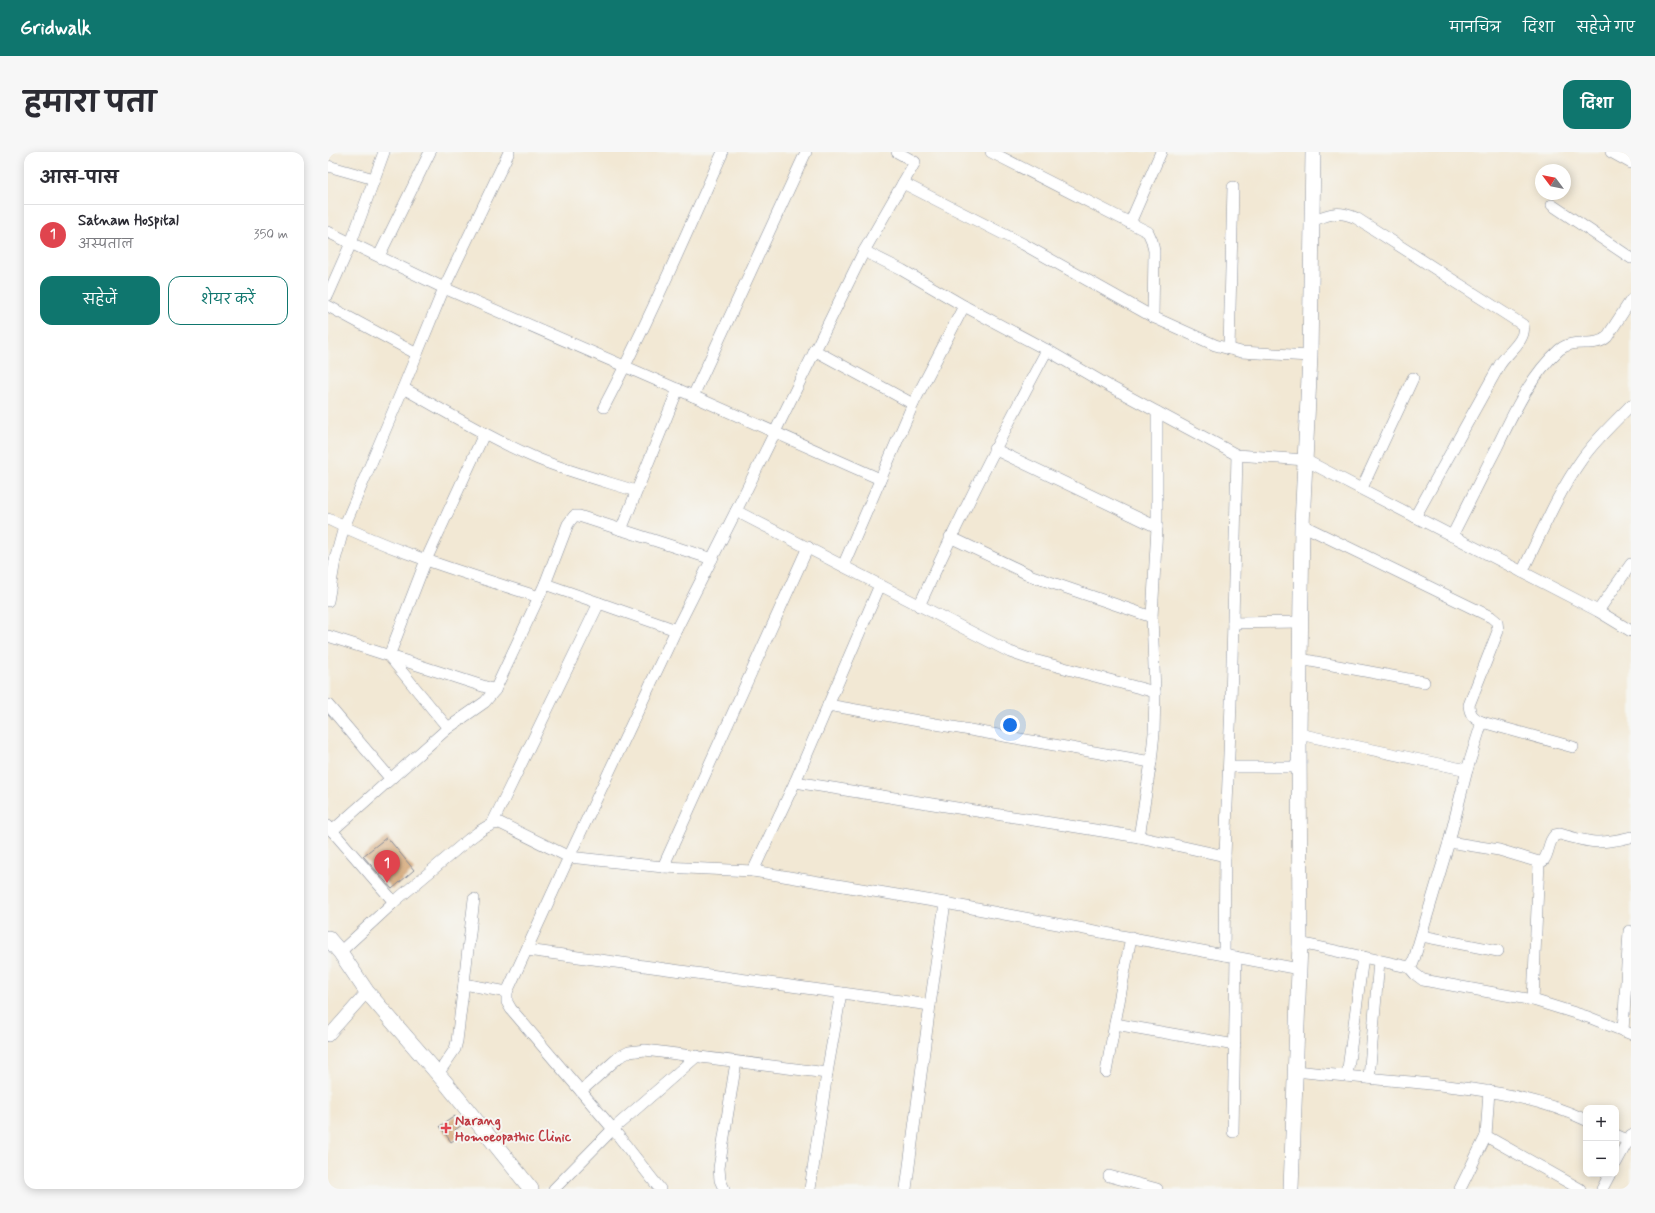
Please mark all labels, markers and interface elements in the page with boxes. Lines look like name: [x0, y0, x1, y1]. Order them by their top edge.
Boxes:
text: Gridwalk: [20, 16, 91, 41]
text: मानचित्र: [1450, 19, 1501, 37]
text: दिशा: [1523, 19, 1555, 37]
text: सहेजे गए: [1577, 19, 1635, 37]
button: दिशा: [1563, 80, 1631, 129]
text: हमारा पता: [24, 86, 156, 123]
north arrow: [1535, 164, 1571, 200]
text: आस-पास: [40, 167, 118, 189]
text: Satnam Hospital: [78, 211, 179, 231]
text: 1: [50, 226, 56, 243]
text: 350 m: [254, 226, 288, 243]
text: अस्पताल: [78, 236, 133, 253]
button: सहेजें: [40, 276, 160, 325]
button: शेयर करें: [168, 276, 288, 325]
your location: [1000, 715, 1020, 735]
pin: 1: [374, 850, 400, 883]
map controls: [1583, 1105, 1619, 1177]
button: +: [1583, 1105, 1619, 1141]
place label: Narang Homoeopathic Clinic: [455, 1112, 572, 1146]
marker: Narang Homoeopathic Clinic: [440, 1122, 452, 1134]
button: −: [1583, 1141, 1619, 1177]

